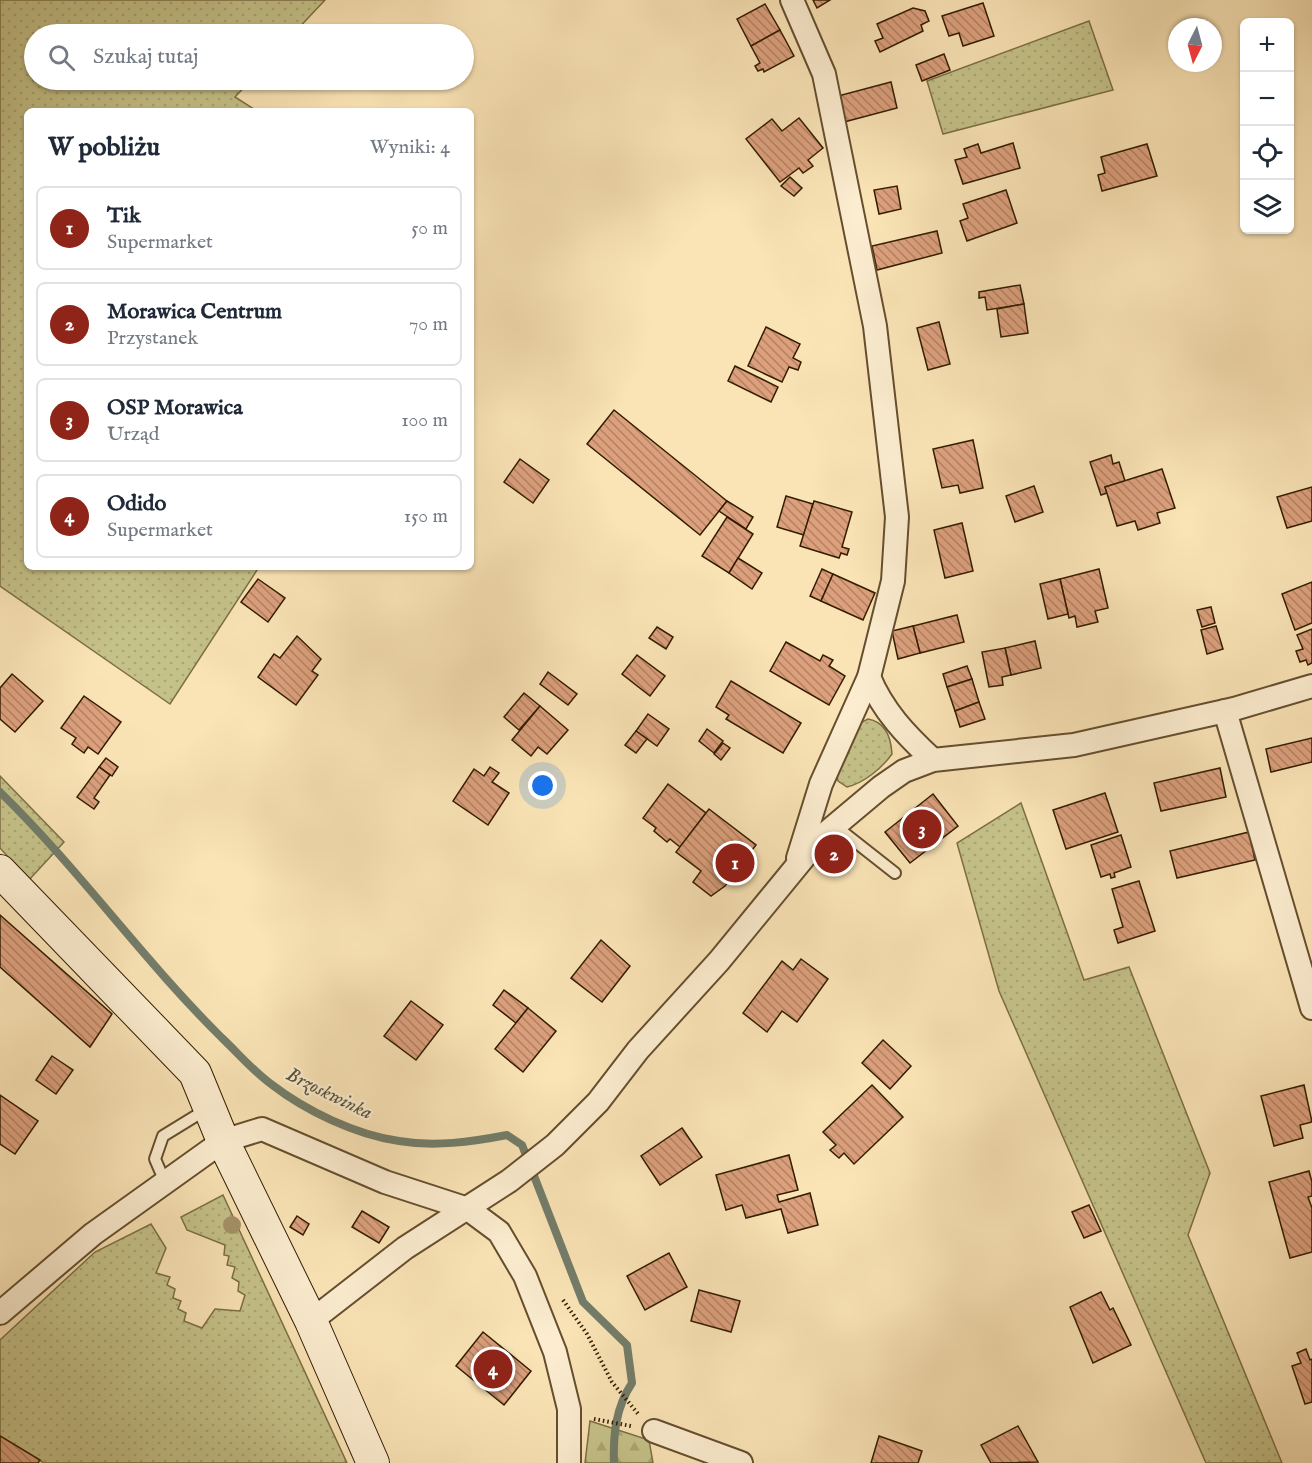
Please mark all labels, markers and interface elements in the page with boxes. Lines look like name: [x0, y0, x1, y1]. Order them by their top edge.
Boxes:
north arrow: [1168, 18, 1222, 72]
map controls: [1240, 18, 1294, 234]
button: +: [1240, 18, 1294, 72]
search box: [24, 24, 474, 90]
icon: search: [45, 41, 78, 74]
text: Szukaj tutaj: [93, 43, 198, 71]
button: −: [1240, 72, 1294, 126]
button: locate: [1240, 126, 1294, 180]
text: W pobliżu: [48, 131, 160, 164]
text: Wyniki: 4: [370, 135, 450, 160]
button: layers: [1240, 180, 1294, 234]
text: Tik: [107, 202, 141, 230]
text: 1: [66, 216, 73, 241]
text: 50 m: [411, 216, 448, 241]
text: Supermarket: [107, 230, 213, 255]
text: Morawica Centrum: [107, 298, 282, 326]
text: 2: [65, 312, 74, 337]
text: 70 m: [409, 312, 448, 337]
text: Przystanek: [107, 326, 198, 351]
text: OSP Morawica: [107, 394, 243, 422]
text: 3: [66, 408, 73, 433]
text: 100 m: [401, 408, 448, 433]
text: Urząd: [107, 422, 159, 447]
text: Odido: [107, 490, 166, 518]
text: 4: [65, 504, 74, 529]
text: 150 m: [404, 504, 448, 529]
text: Supermarket: [107, 518, 213, 543]
your location: [528, 771, 557, 800]
pin: 3: [902, 806, 942, 852]
pin: 2: [814, 832, 854, 876]
pin: 1: [716, 840, 754, 886]
water label: Brzoskwinka: [282, 1062, 376, 1126]
pin: 4: [474, 1346, 512, 1392]

